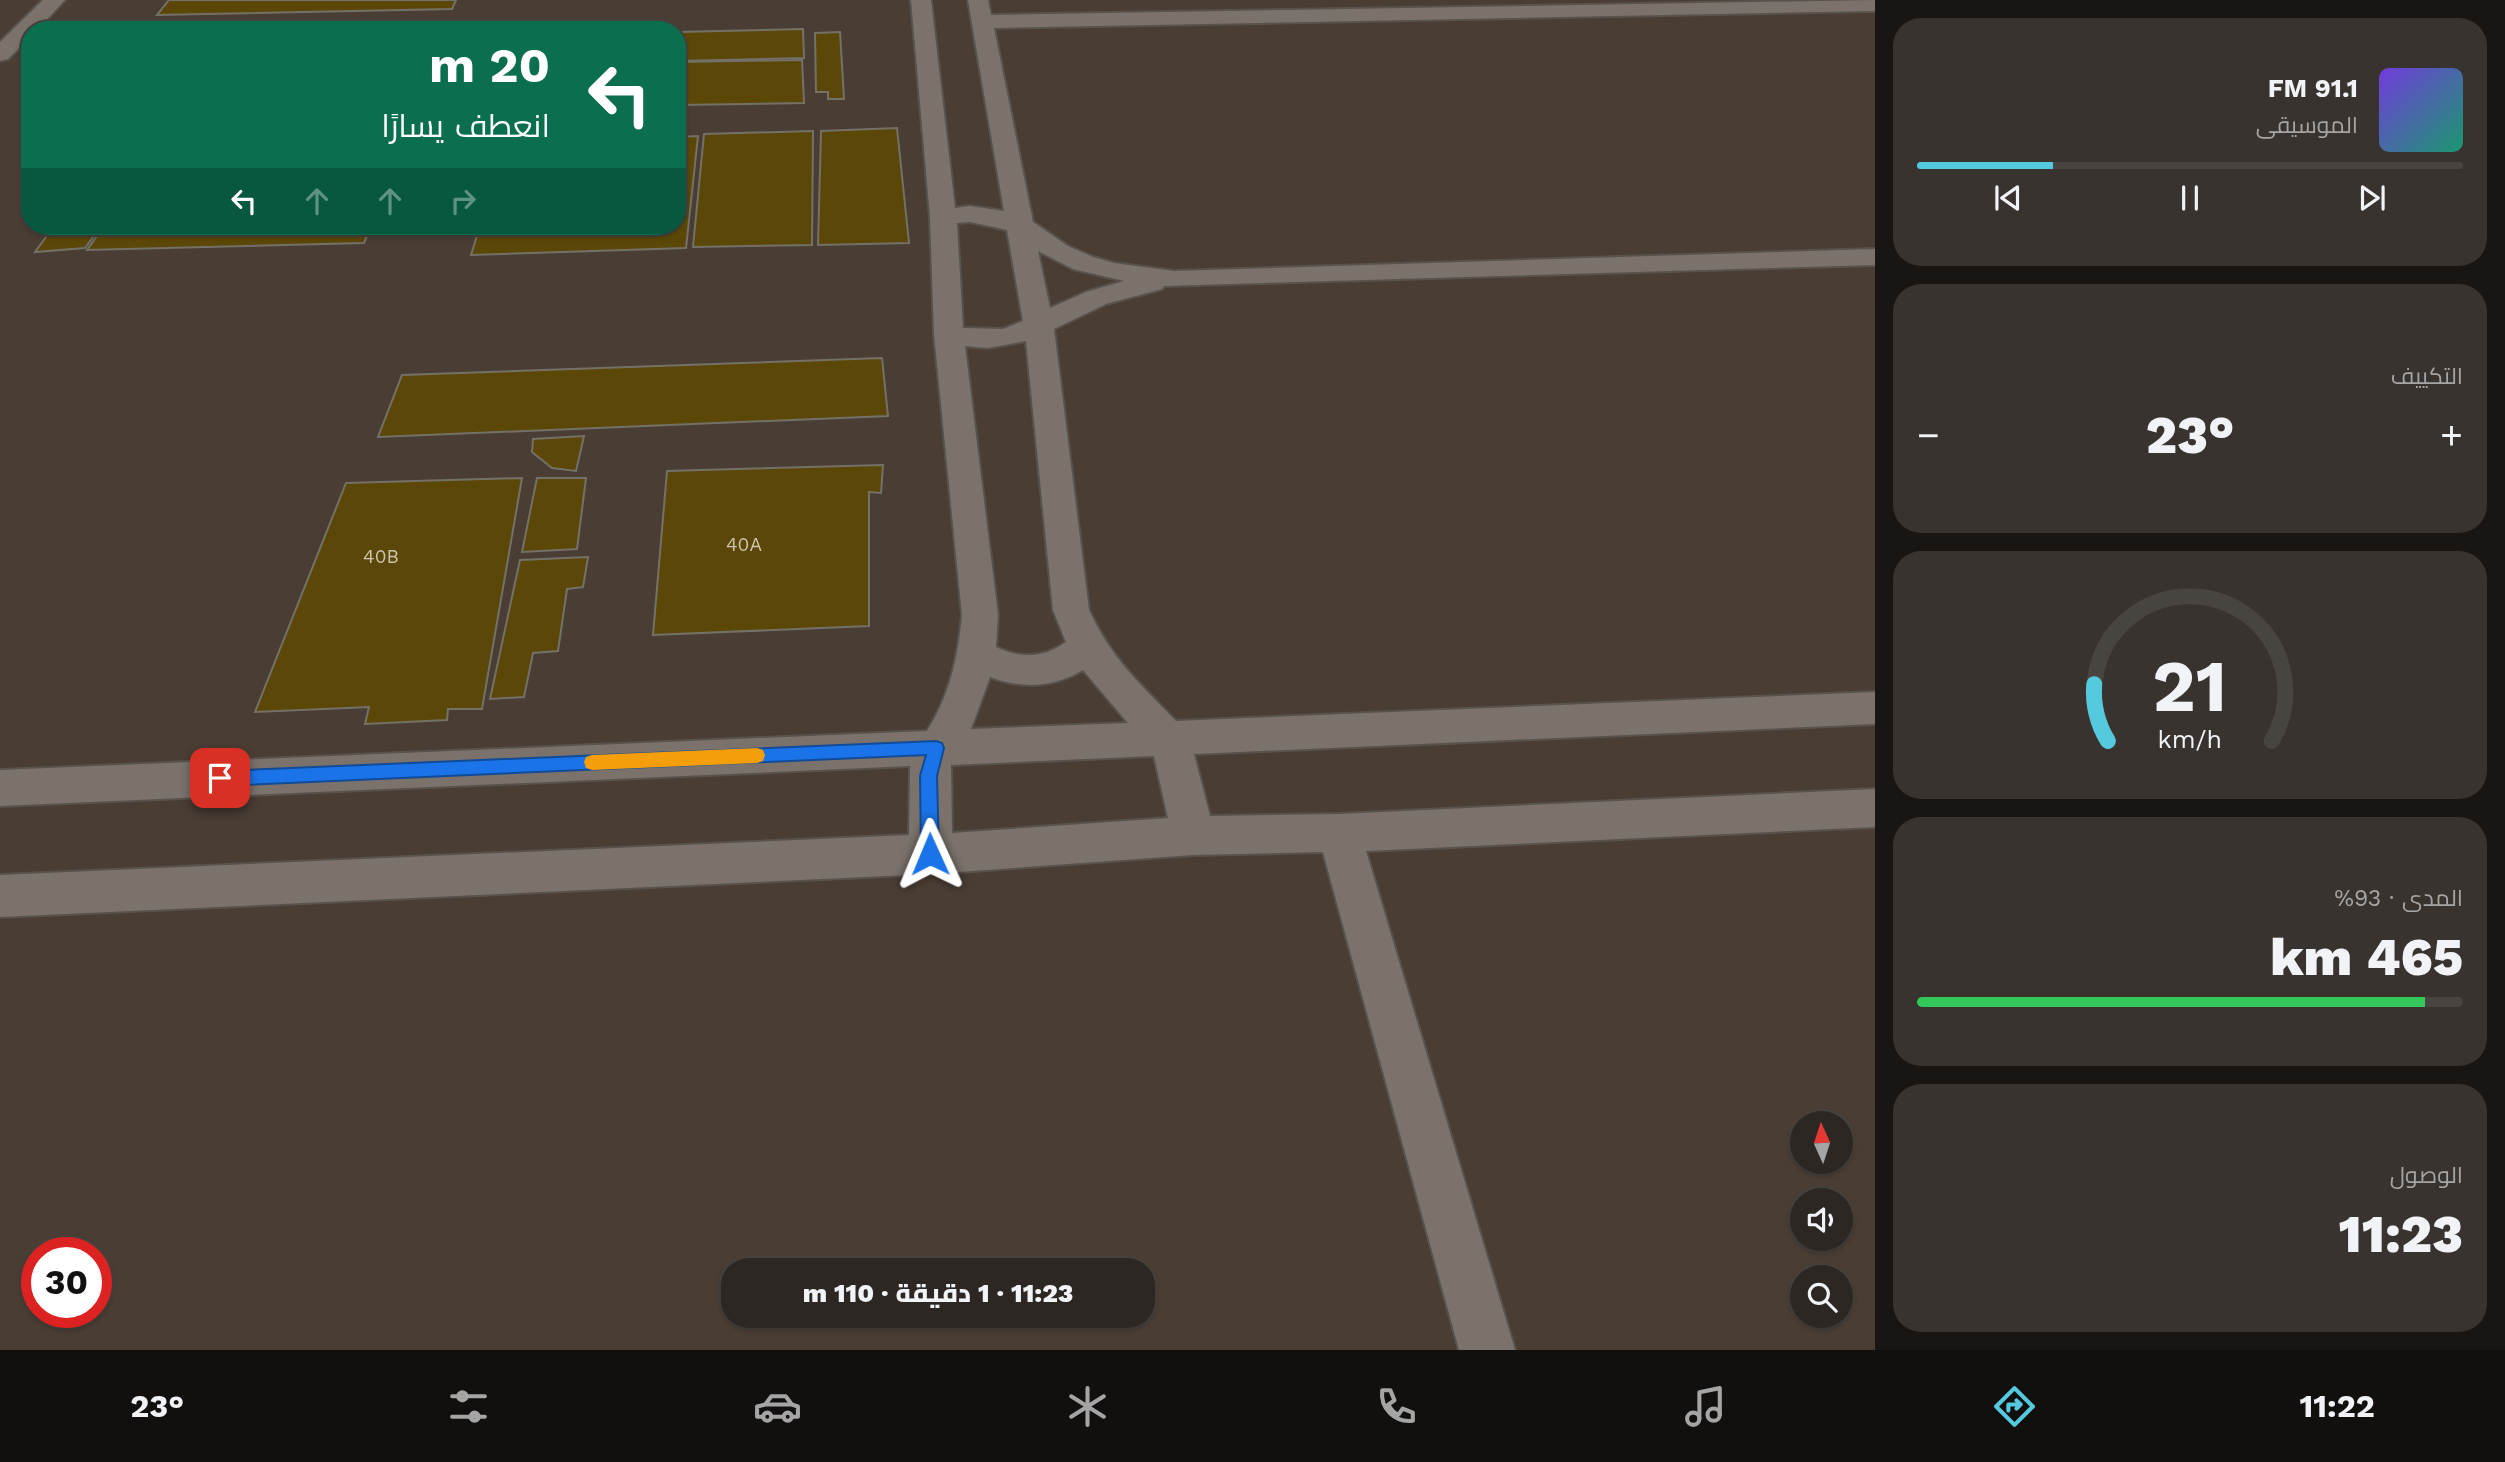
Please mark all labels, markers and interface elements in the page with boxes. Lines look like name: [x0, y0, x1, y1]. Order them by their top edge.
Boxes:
text: 20 m: [429, 36, 550, 94]
icon: left: [574, 49, 665, 140]
text: 91.1 FM: [2268, 73, 2358, 103]
text: انعطف يسارًا: [381, 107, 550, 145]
text: الموسيقى: [2256, 112, 2358, 139]
icon: previous: [1989, 179, 2027, 217]
icon: pause: [2171, 179, 2209, 217]
icon: next: [2353, 179, 2391, 217]
icon: left: [225, 182, 263, 220]
icon: ahead: [298, 182, 336, 220]
icon: ahead: [371, 182, 409, 220]
icon: right: [444, 182, 482, 220]
text: التكييف: [2391, 363, 2463, 390]
text: 23°: [2146, 405, 2234, 466]
text: −: [1917, 413, 1940, 457]
text: +: [2440, 413, 2463, 457]
house number: 40A: [726, 533, 762, 556]
house number: 40B: [363, 545, 399, 568]
text: 21: [2153, 643, 2227, 729]
text: km/h: [2158, 725, 2222, 754]
pin: [190, 748, 250, 808]
icon: arrive: [201, 759, 239, 797]
position arrow: [893, 817, 967, 891]
text: المدى · 93%: [2334, 885, 2463, 912]
text: 465 km: [2270, 927, 2463, 988]
north arrow: [1790, 1111, 1853, 1174]
map controls: [1790, 1111, 1853, 1328]
text: الوصول: [2390, 1162, 2463, 1189]
button: sound: [1790, 1188, 1853, 1251]
text: 11:23: [2339, 1204, 2463, 1265]
speed limit sign: 30: [21, 1237, 112, 1328]
button: search: [1790, 1265, 1853, 1328]
text: 11:23 · 1 دقيقة · 110 m: [803, 1278, 1073, 1308]
icon: filters: [444, 1382, 493, 1431]
icon: car: [753, 1382, 802, 1431]
icon: climate: [1063, 1382, 1112, 1431]
icon: phone: [1372, 1382, 1421, 1431]
icon: music: [1681, 1382, 1730, 1431]
icon: directions: [1990, 1382, 2039, 1431]
text: 23°: [130, 1387, 184, 1425]
text: 11:22: [2300, 1387, 2375, 1425]

